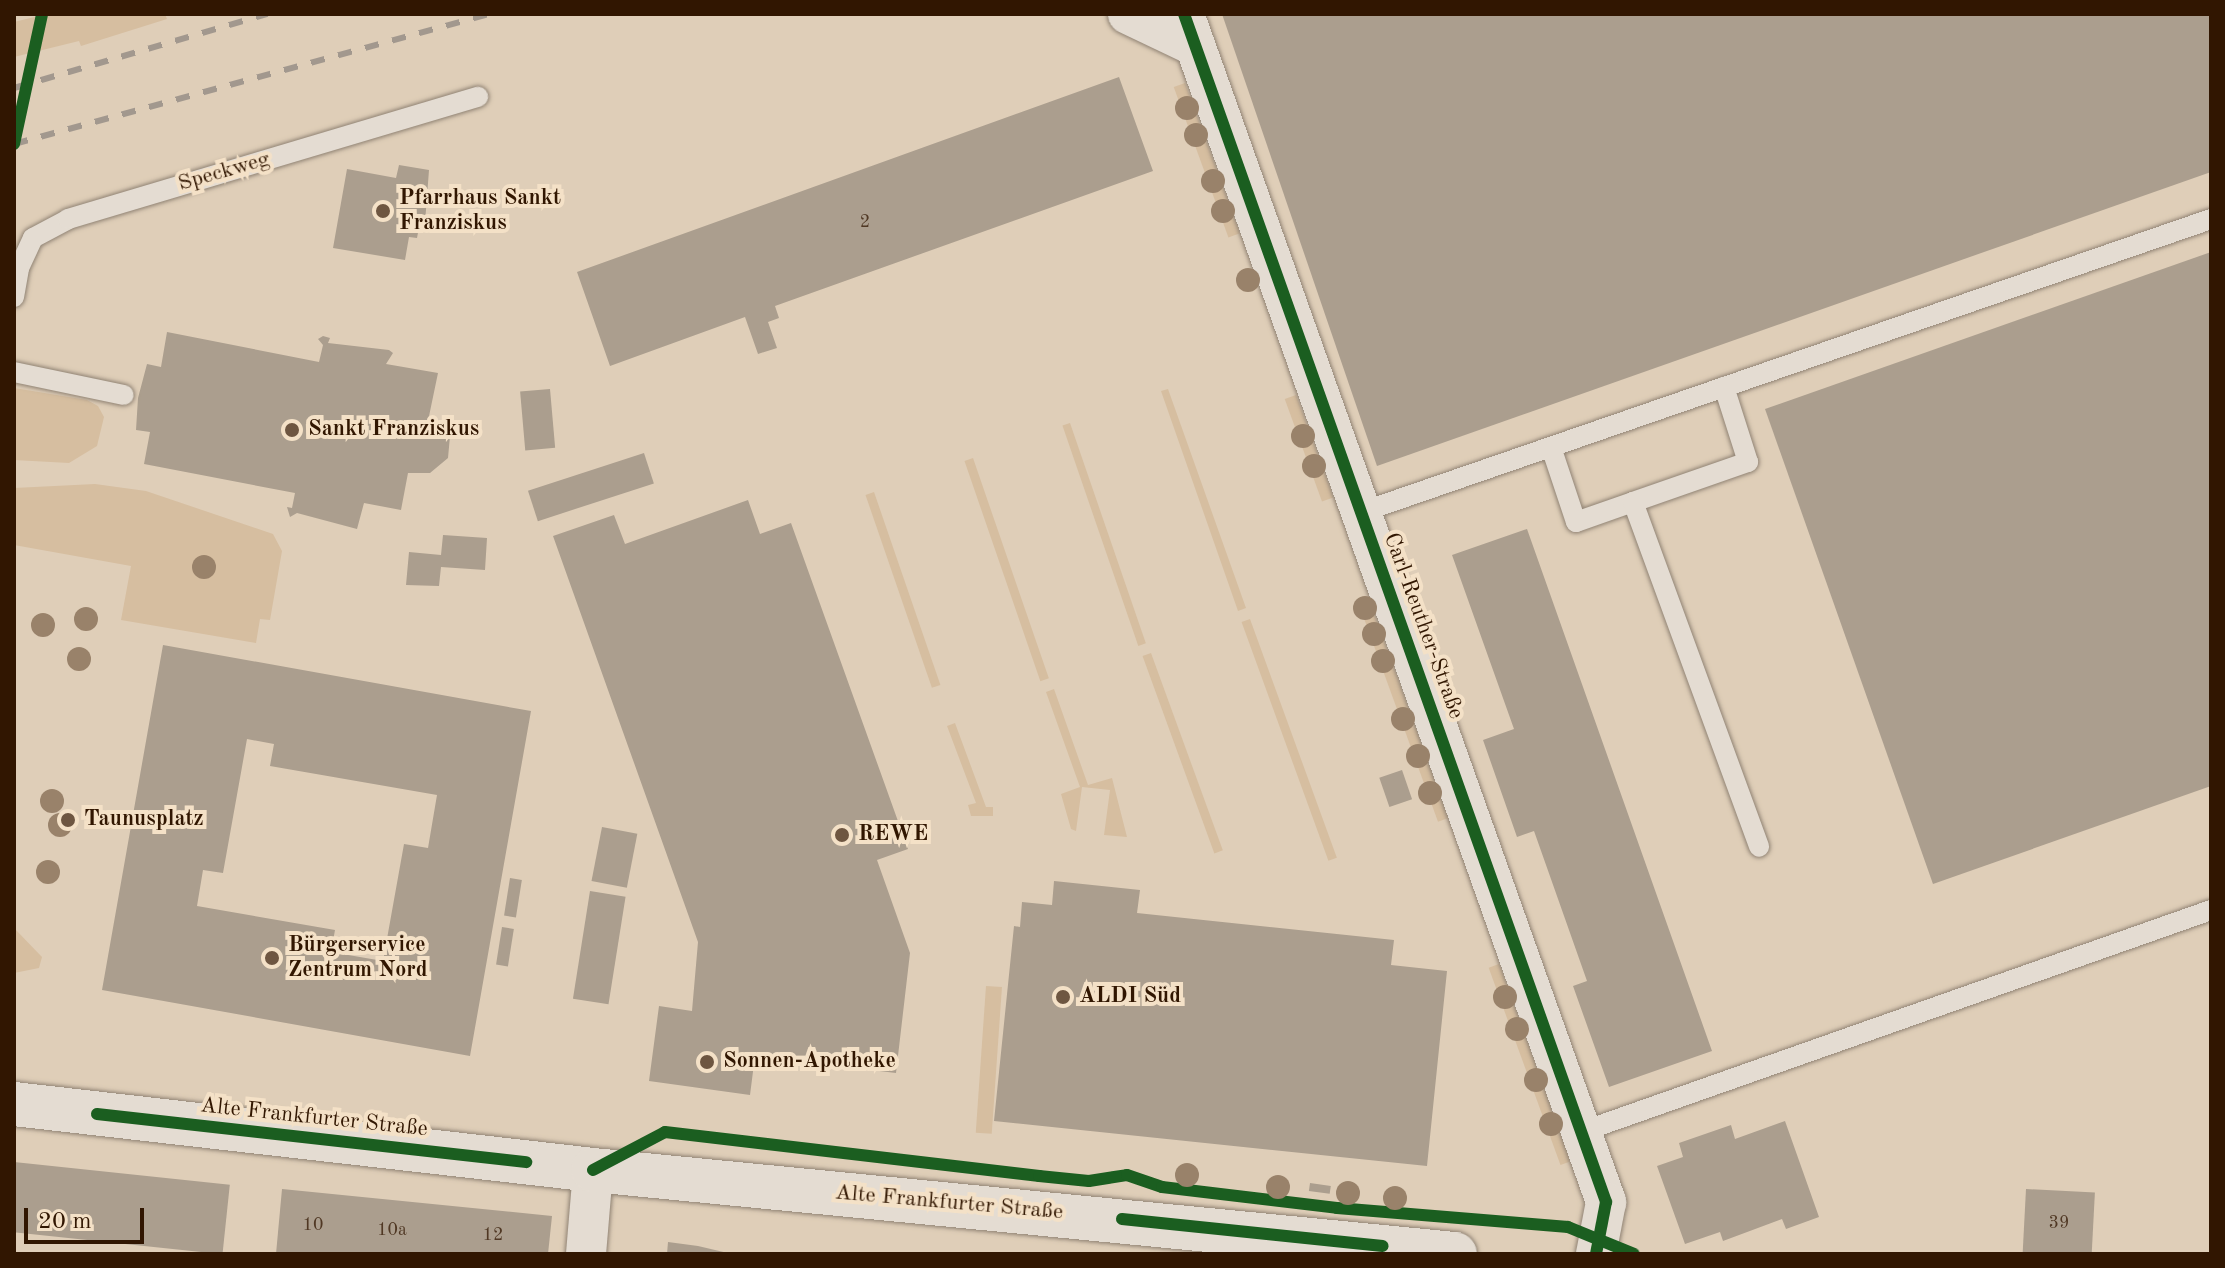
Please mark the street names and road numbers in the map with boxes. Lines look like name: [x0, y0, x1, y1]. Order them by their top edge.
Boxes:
street label: Speckweg: [175, 146, 273, 198]
street label: Carl-Reuther-Straße: [1377, 529, 1469, 723]
street label: Alte Frankfurter Straße: [199, 1093, 429, 1143]
street label: Alte Frankfurter Straße: [834, 1180, 1064, 1226]

